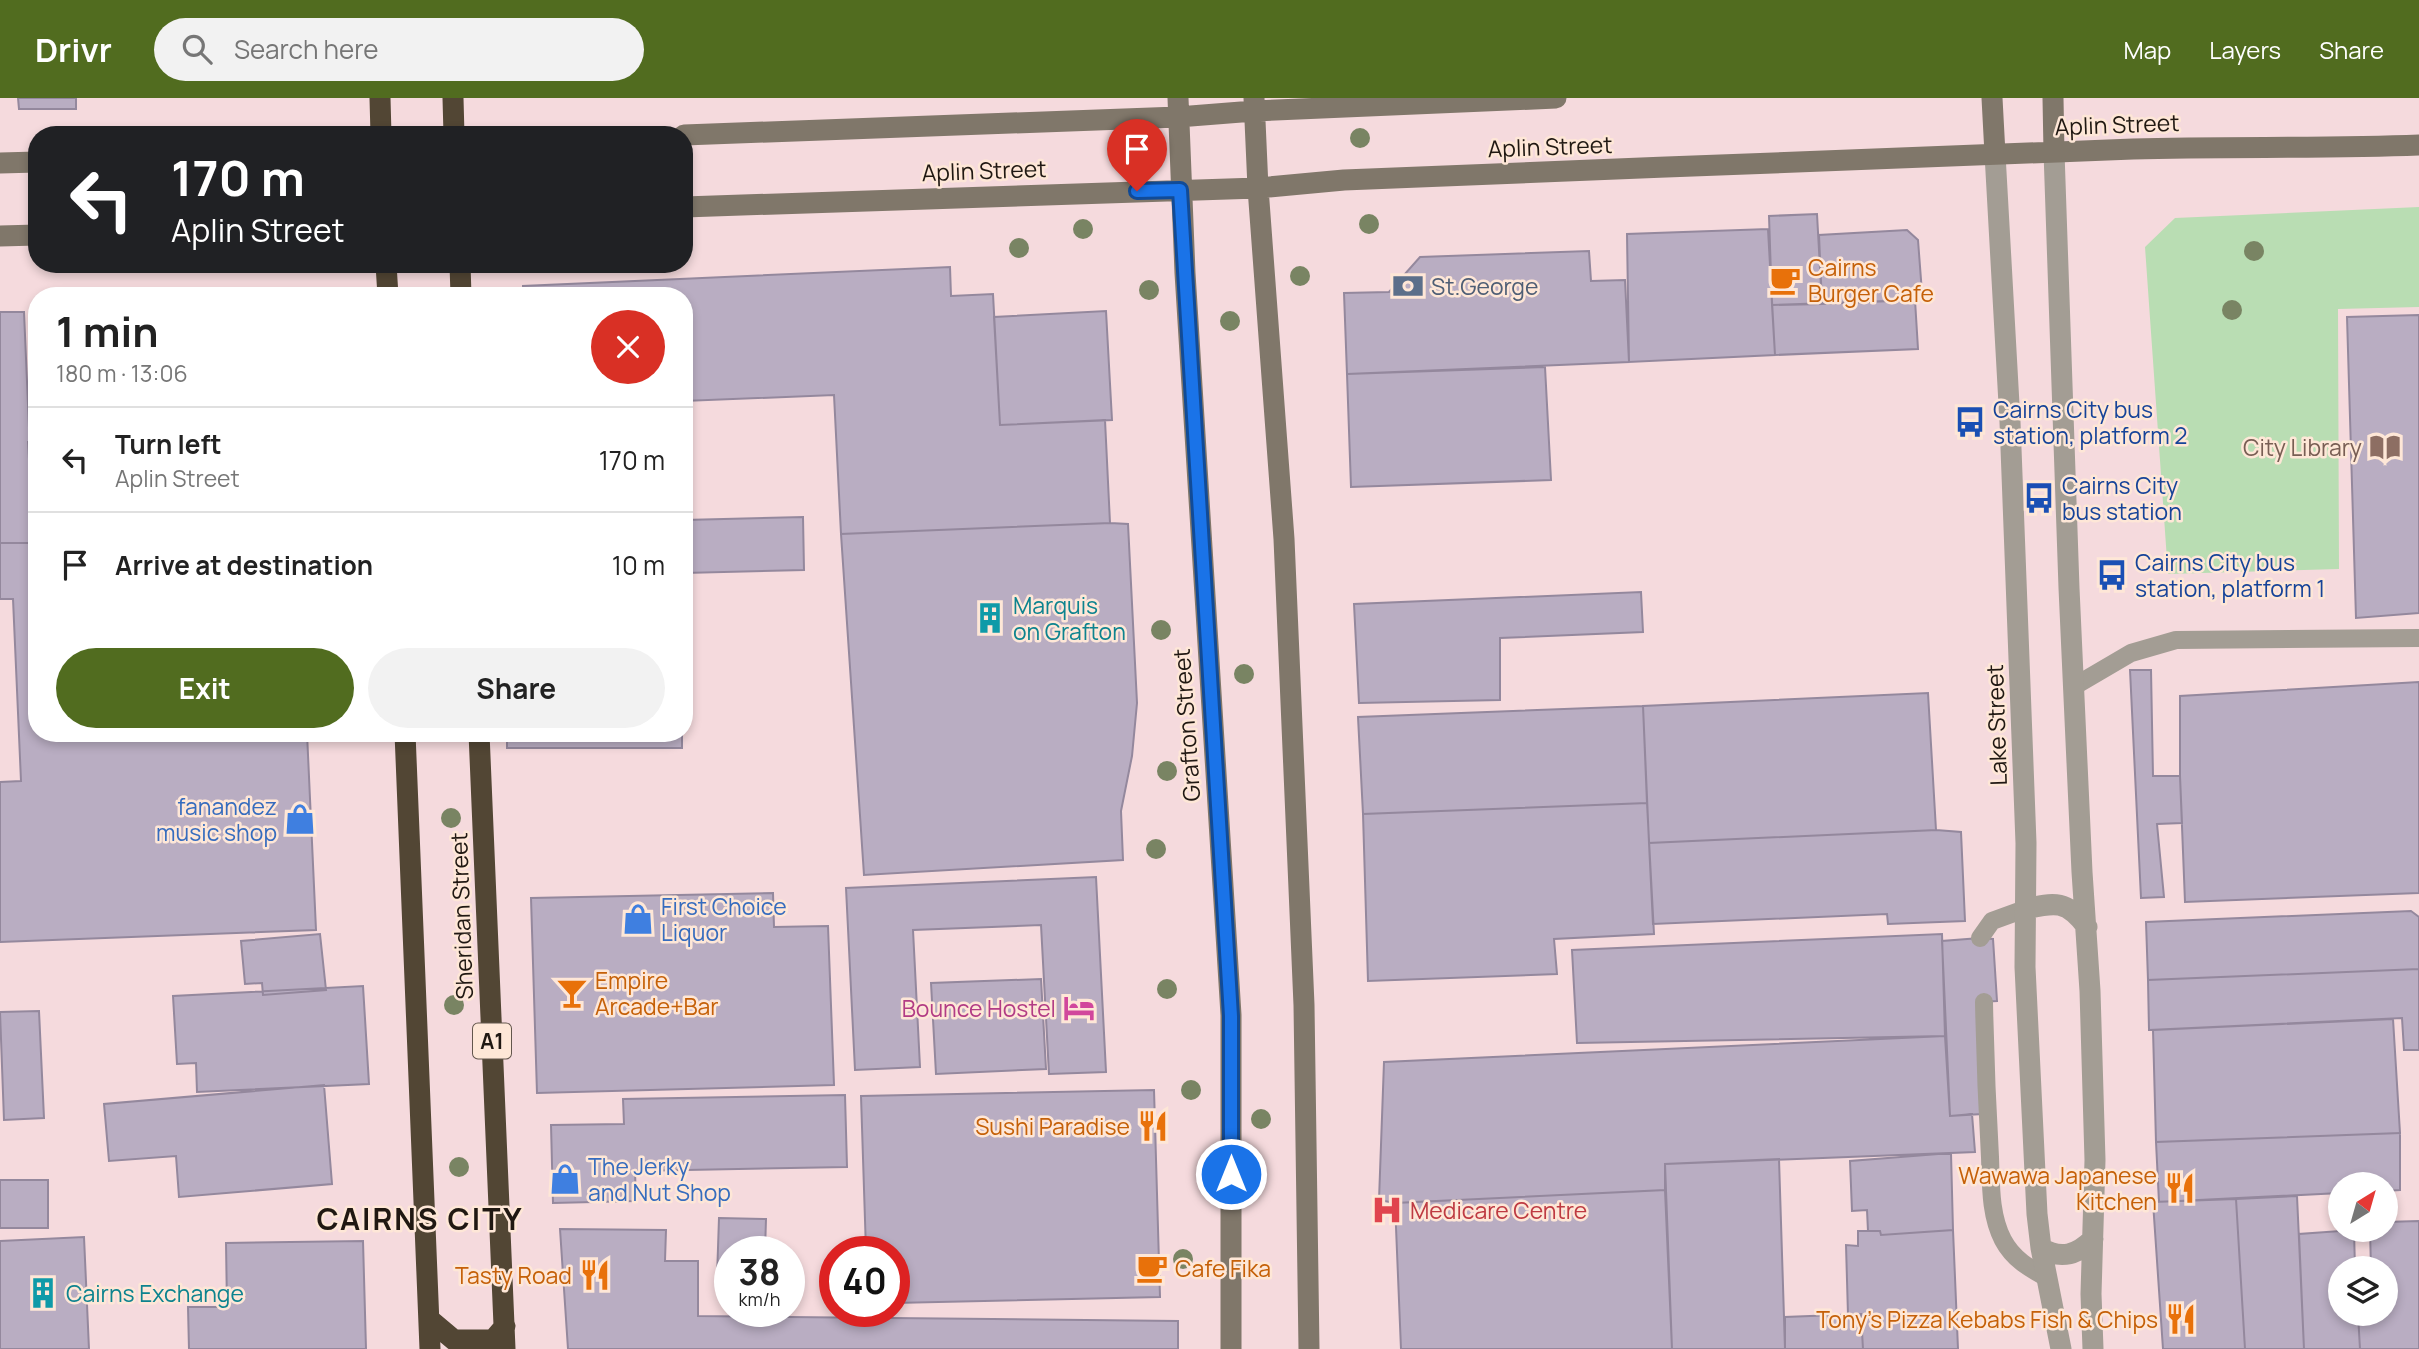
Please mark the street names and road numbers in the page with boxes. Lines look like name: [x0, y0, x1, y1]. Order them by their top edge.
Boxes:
street label: Aplin Street: [2054, 106, 2180, 142]
street label: Aplin Street: [1487, 128, 1613, 164]
street label: Aplin Street: [921, 152, 1047, 188]
street label: Grafton Street: [1165, 647, 1207, 803]
street label: Lake Street: [1978, 664, 2014, 786]
street label: Sheridan Street: [442, 832, 480, 1000]
road number: A1: [473, 1024, 511, 1058]

